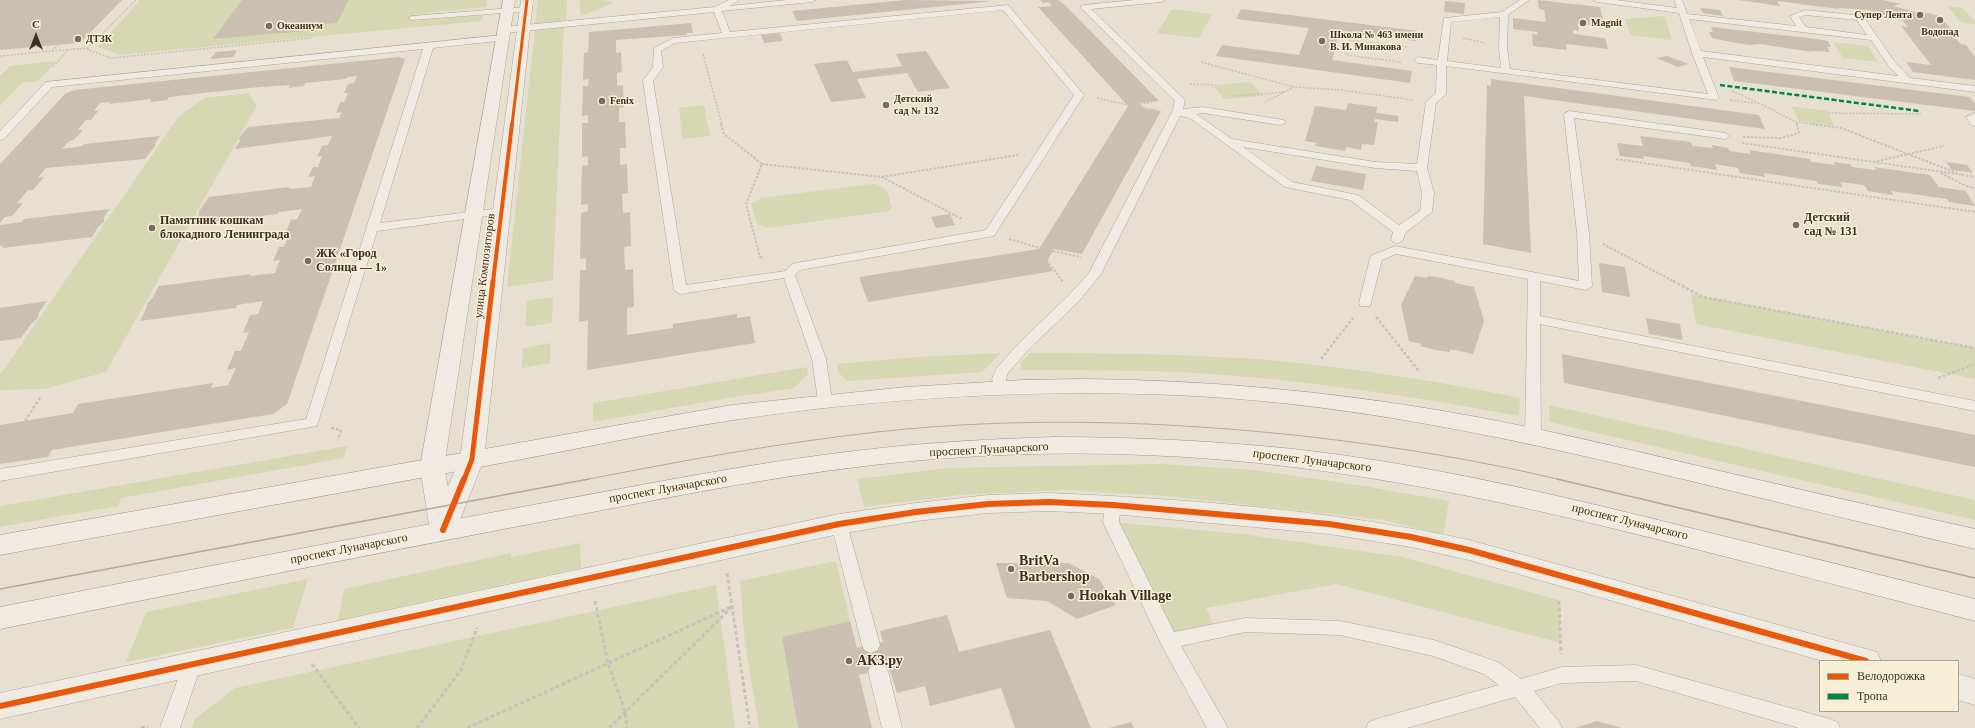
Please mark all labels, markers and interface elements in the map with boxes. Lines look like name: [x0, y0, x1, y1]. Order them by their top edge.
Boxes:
place label: Супер Лента: [1854, 9, 1912, 21]
marker: Супер Лента: [1915, 10, 1925, 20]
marker: Водопад: [1935, 15, 1945, 25]
north arrow: [16, 16, 56, 56]
place label: Magnit: [1591, 17, 1622, 29]
text: С: [32, 18, 40, 30]
marker: Magnit: [1578, 18, 1588, 28]
place label: Океаниум: [277, 20, 323, 32]
marker: Океаниум: [264, 21, 274, 31]
place label: Водопад: [1921, 26, 1959, 38]
place label: Школа № 463 имени В. И. Минакова: [1330, 29, 1423, 52]
place label: ДТЗК: [86, 33, 112, 45]
marker: ДТЗК: [73, 34, 83, 44]
marker: Школа № 463 имени В. И. Минакова: [1317, 36, 1327, 46]
place label: Детский сад № 132: [894, 93, 939, 116]
place label: Fenix: [610, 95, 634, 107]
marker: Fenix: [597, 96, 607, 106]
marker: Детский сад № 132: [881, 100, 891, 110]
place label: Детский сад № 131: [1804, 211, 1858, 239]
street label: улица Композиторов: [471, 213, 499, 319]
place label: Памятник кошкам блокадного Ленинграда: [160, 214, 289, 242]
marker: Детский сад № 131: [1791, 220, 1801, 230]
marker: Памятник кошкам блокадного Ленинграда: [147, 223, 157, 233]
place label: ЖК «Город Солнца — 1»: [316, 247, 387, 275]
marker: ЖК «Город Солнца — 1»: [303, 256, 313, 266]
street label: проспект Луначарского: [929, 440, 1049, 460]
street label: проспект Луначарского: [1252, 447, 1372, 475]
street label: проспект Луначарского: [608, 472, 728, 506]
street label: проспект Луначарского: [1570, 501, 1690, 543]
street label: проспект Луначарского: [289, 531, 409, 567]
place label: BritVa Barbershop: [1019, 553, 1090, 586]
marker: BritVa Barbershop: [1006, 564, 1016, 574]
place label: Hookah Village: [1079, 588, 1171, 604]
marker: Hookah Village: [1066, 591, 1076, 601]
place label: АКЗ.ру: [857, 653, 903, 669]
marker: АКЗ.ру: [844, 656, 854, 666]
legend: [1819, 660, 1959, 712]
text: Велодорожка: [1857, 669, 1925, 683]
text: Тропа: [1857, 689, 1888, 703]

